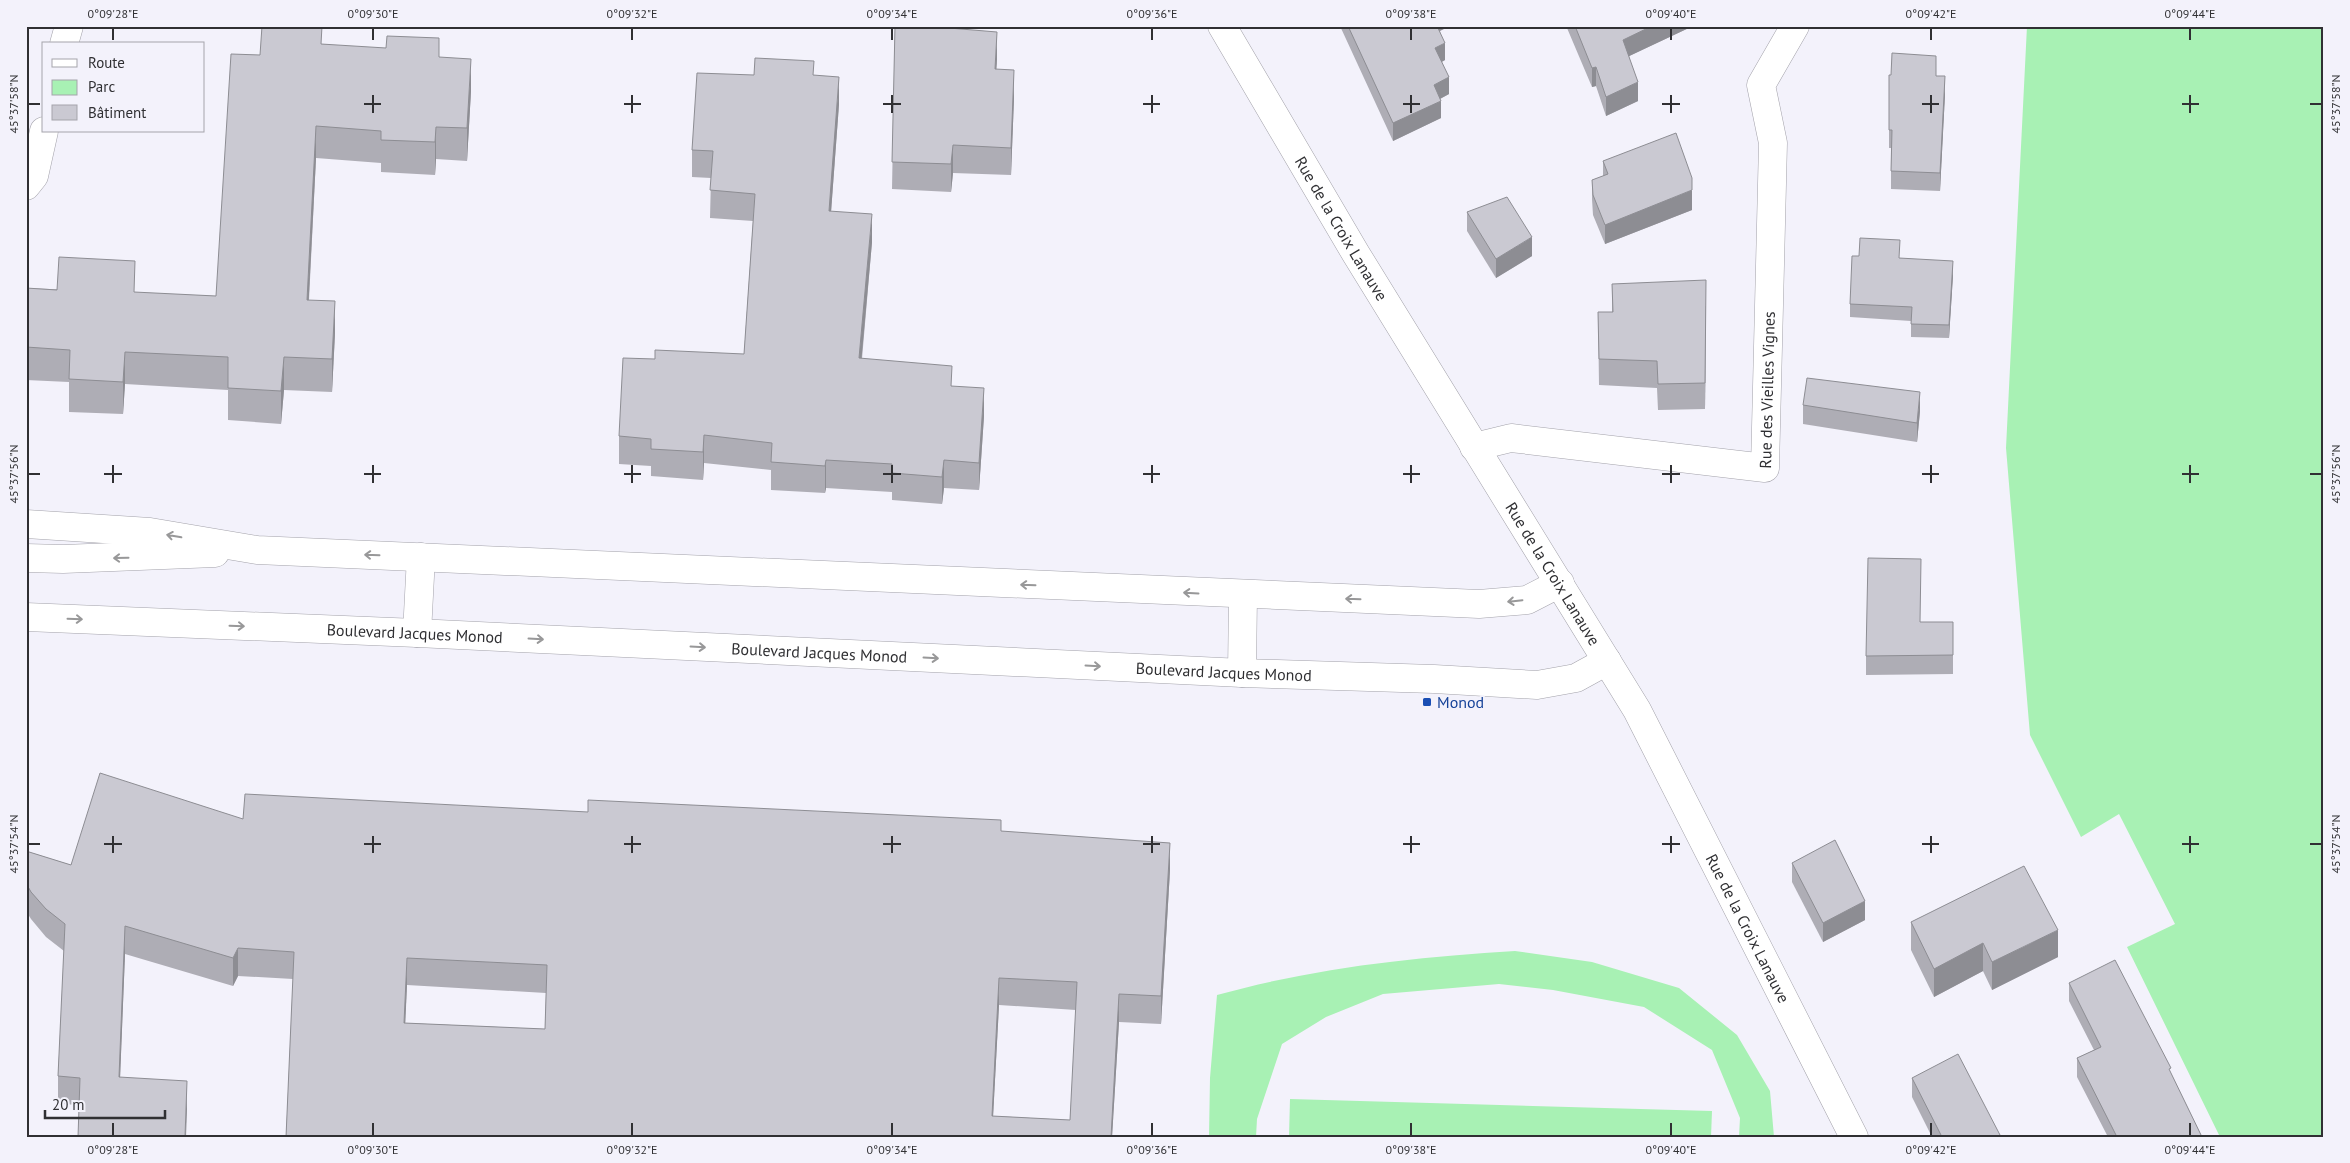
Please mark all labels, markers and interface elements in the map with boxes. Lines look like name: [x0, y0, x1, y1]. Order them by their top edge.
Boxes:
text: 0°09'28"E: [88, 6, 138, 21]
text: 0°09'30"E: [348, 6, 398, 21]
text: 0°09'32"E: [607, 6, 657, 21]
text: 0°09'34"E: [867, 6, 917, 21]
text: 0°09'36"E: [1127, 6, 1177, 21]
text: 0°09'38"E: [1386, 6, 1436, 21]
text: 0°09'40"E: [1646, 6, 1696, 21]
text: 0°09'42"E: [1906, 6, 1956, 21]
text: 0°09'44"E: [2165, 6, 2215, 21]
legend: [42, 42, 205, 132]
text: Route: [88, 53, 125, 72]
text: 45°37'58"N: [6, 74, 21, 134]
text: 45°37'58"N: [2328, 74, 2343, 134]
text: Parc: [88, 77, 115, 96]
text: Bâtiment: [88, 103, 146, 122]
street label: Rue de la Croix Lanauve: [1291, 153, 1392, 304]
street label: Rue des Vieilles Vignes: [1755, 311, 1779, 469]
text: 45°37'56"N: [6, 444, 21, 504]
text: 45°37'56"N: [2328, 444, 2343, 504]
street label: Rue de la Croix Lanauve: [1501, 498, 1605, 649]
one-way arrow: [167, 530, 183, 540]
one-way arrow: [364, 550, 380, 560]
one-way arrow: [113, 553, 129, 562]
one-way arrow: [1021, 581, 1037, 590]
one-way arrow: [1183, 588, 1199, 597]
one-way arrow: [1345, 595, 1361, 604]
one-way arrow: [1508, 596, 1524, 606]
one-way arrow: [67, 615, 83, 624]
street label: Boulevard Jacques Monod: [326, 619, 503, 647]
one-way arrow: [229, 621, 245, 630]
one-way arrow: [528, 634, 544, 643]
street label: Boulevard Jacques Monod: [731, 638, 908, 667]
one-way arrow: [690, 642, 706, 651]
one-way arrow: [922, 653, 938, 662]
street label: Boulevard Jacques Monod: [1135, 658, 1312, 685]
one-way arrow: [1085, 661, 1101, 670]
place label: Monod: [1437, 692, 1484, 712]
marker: Monod: [1421, 696, 1433, 708]
text: 45°37'54"N: [6, 814, 21, 874]
text: 45°37'54"N: [2328, 814, 2343, 874]
street label: Rue de la Croix Lanauve: [1702, 850, 1794, 1006]
scale bar: [45, 1088, 165, 1120]
text: 20 m: [52, 1095, 85, 1114]
text: 0°09'28"E: [88, 1142, 138, 1157]
text: 0°09'30"E: [348, 1142, 398, 1157]
text: 0°09'32"E: [607, 1142, 657, 1157]
text: 0°09'34"E: [867, 1142, 917, 1157]
text: 0°09'36"E: [1127, 1142, 1177, 1157]
text: 0°09'38"E: [1386, 1142, 1436, 1157]
text: 0°09'40"E: [1646, 1142, 1696, 1157]
text: 0°09'42"E: [1906, 1142, 1956, 1157]
text: 0°09'44"E: [2165, 1142, 2215, 1157]

